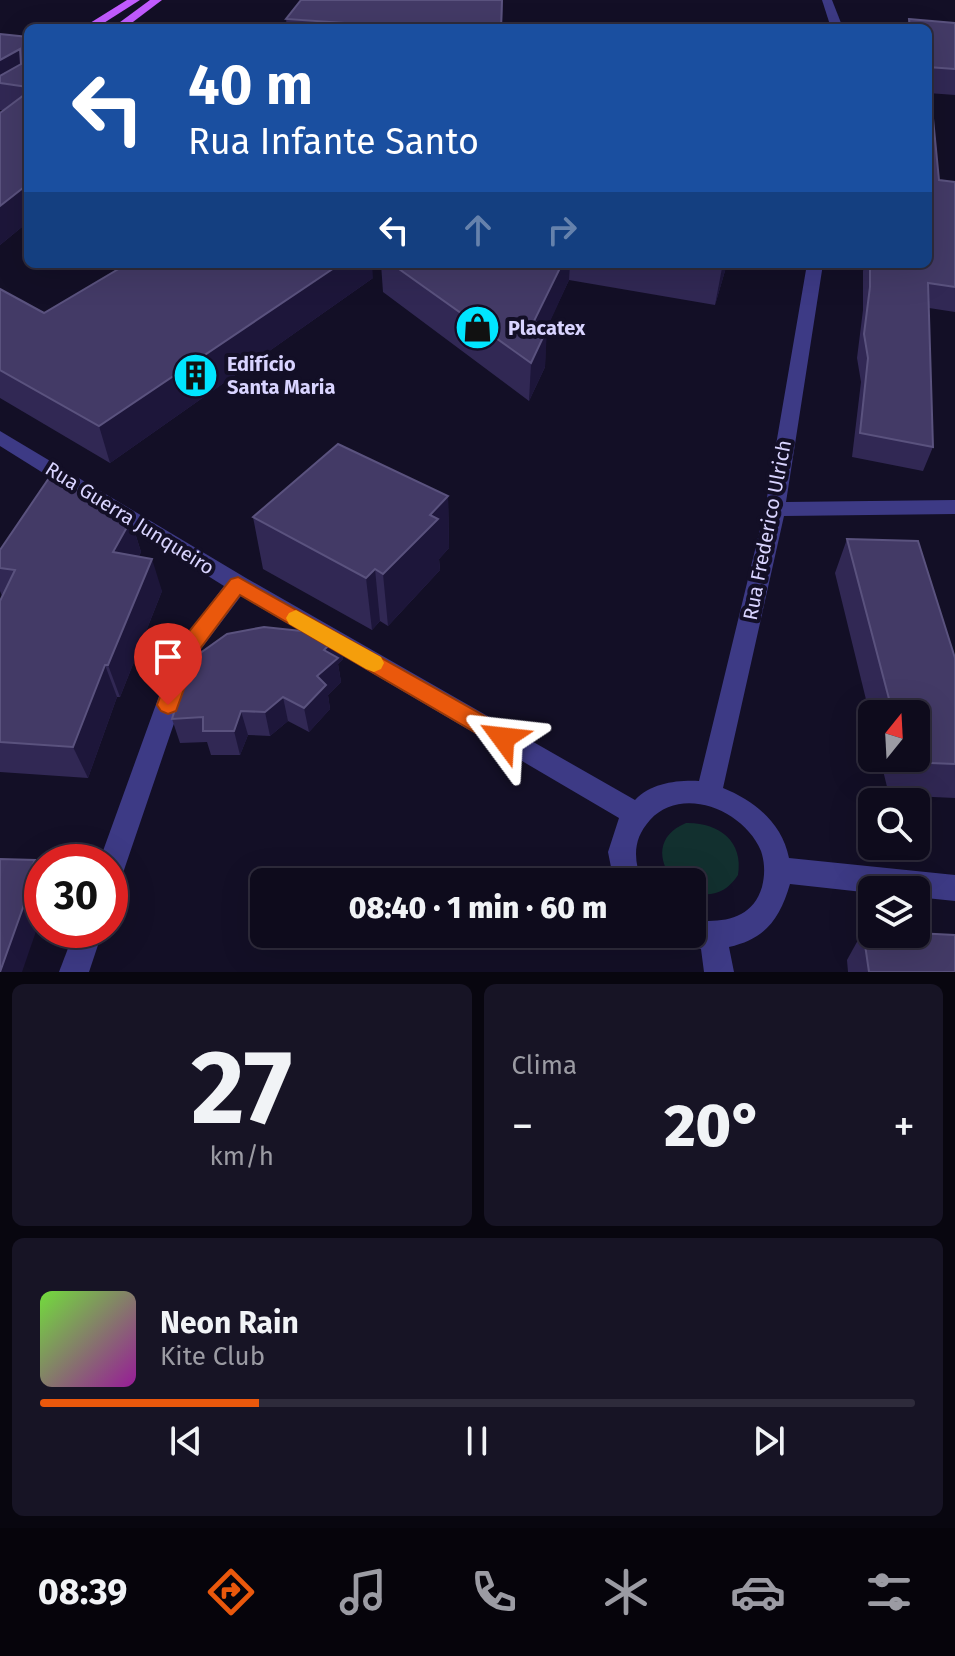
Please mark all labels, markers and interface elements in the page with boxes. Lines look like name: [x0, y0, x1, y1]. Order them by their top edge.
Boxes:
text: 40 m: [188, 52, 313, 119]
icon: left: [56, 56, 160, 160]
text: Rua Infante Santo: [188, 120, 479, 164]
icon: left: [372, 208, 416, 252]
icon: ahead: [456, 208, 500, 252]
icon: right: [540, 208, 584, 252]
shop icon: Placatex: [453, 304, 501, 352]
place label: Placatex: [508, 316, 586, 340]
building icon: Edifício Santa Maria: [172, 352, 220, 400]
place label: Edifício Santa Maria: [227, 352, 335, 399]
street label: Rua Frederico Ulrich: [738, 438, 796, 622]
street label: Rua Guerra Junqueiro: [41, 456, 219, 580]
pin: [134, 623, 202, 705]
icon: arrive: [146, 635, 190, 679]
position arrow: [461, 696, 545, 780]
north arrow: [858, 700, 930, 772]
map controls: [858, 700, 930, 948]
button: search: [858, 788, 930, 860]
speed limit sign: 30: [24, 844, 128, 948]
button: layers: [858, 876, 930, 948]
text: 08:40 · 1 min · 60 m: [349, 890, 607, 926]
text: 27: [191, 1026, 292, 1151]
text: Clima: [512, 1050, 577, 1081]
text: 20°: [664, 1090, 762, 1162]
text: −: [512, 1100, 534, 1153]
text: +: [893, 1100, 915, 1153]
text: km/h: [210, 1141, 274, 1172]
text: Neon Rain: [160, 1305, 299, 1341]
text: Kite Club: [160, 1341, 265, 1372]
icon: previous: [164, 1419, 208, 1463]
icon: pause: [455, 1419, 499, 1463]
icon: next: [747, 1419, 791, 1463]
icon: directions: [203, 1564, 259, 1620]
icon: music: [335, 1564, 391, 1620]
icon: phone: [466, 1564, 522, 1620]
icon: climate: [598, 1564, 654, 1620]
icon: car: [730, 1564, 786, 1620]
icon: filters: [861, 1564, 917, 1620]
text: 08:39: [38, 1570, 127, 1614]

